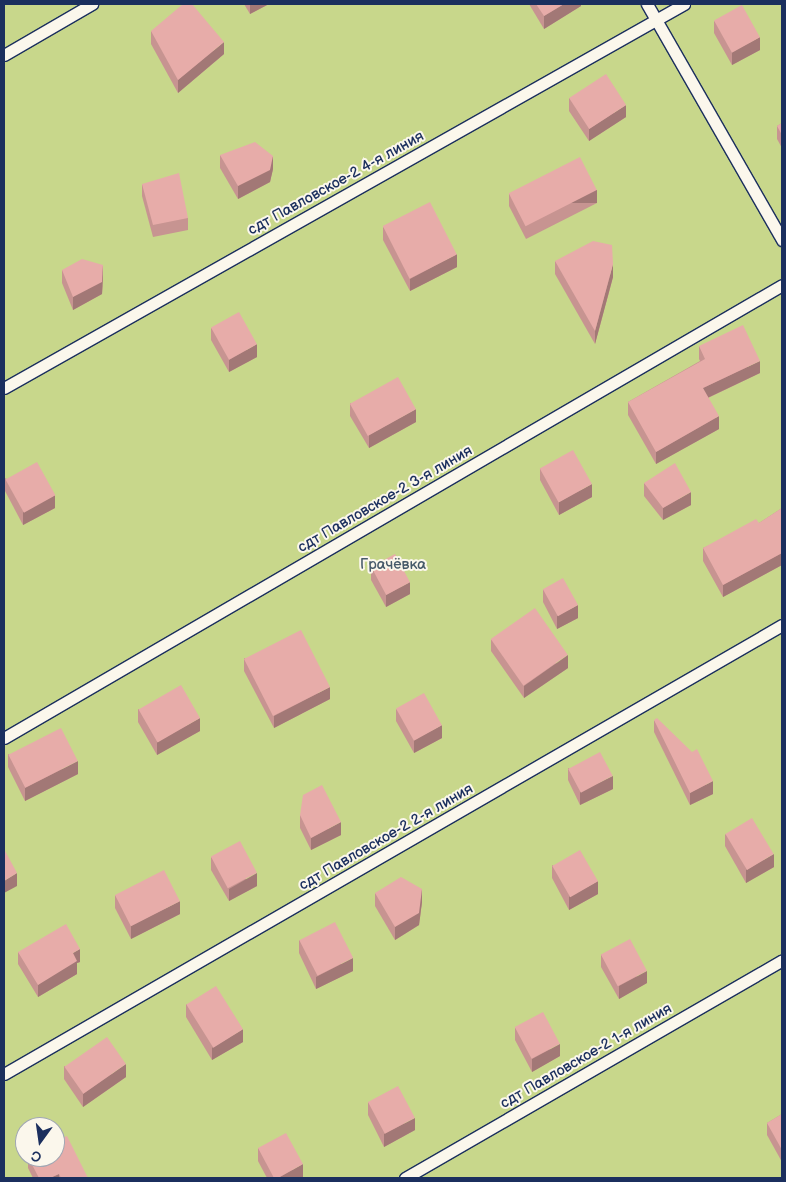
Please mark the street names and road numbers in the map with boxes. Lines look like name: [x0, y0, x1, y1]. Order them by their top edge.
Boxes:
street label: сдт Павловское-2 4-я линия: [245, 127, 427, 239]
street label: сдт Павловское-2 3-я линия: [295, 442, 475, 556]
street label: сдт Павловское-2 2-я линия: [296, 780, 476, 894]
street label: сдт Павловское-2 1-я линия: [497, 999, 675, 1113]

